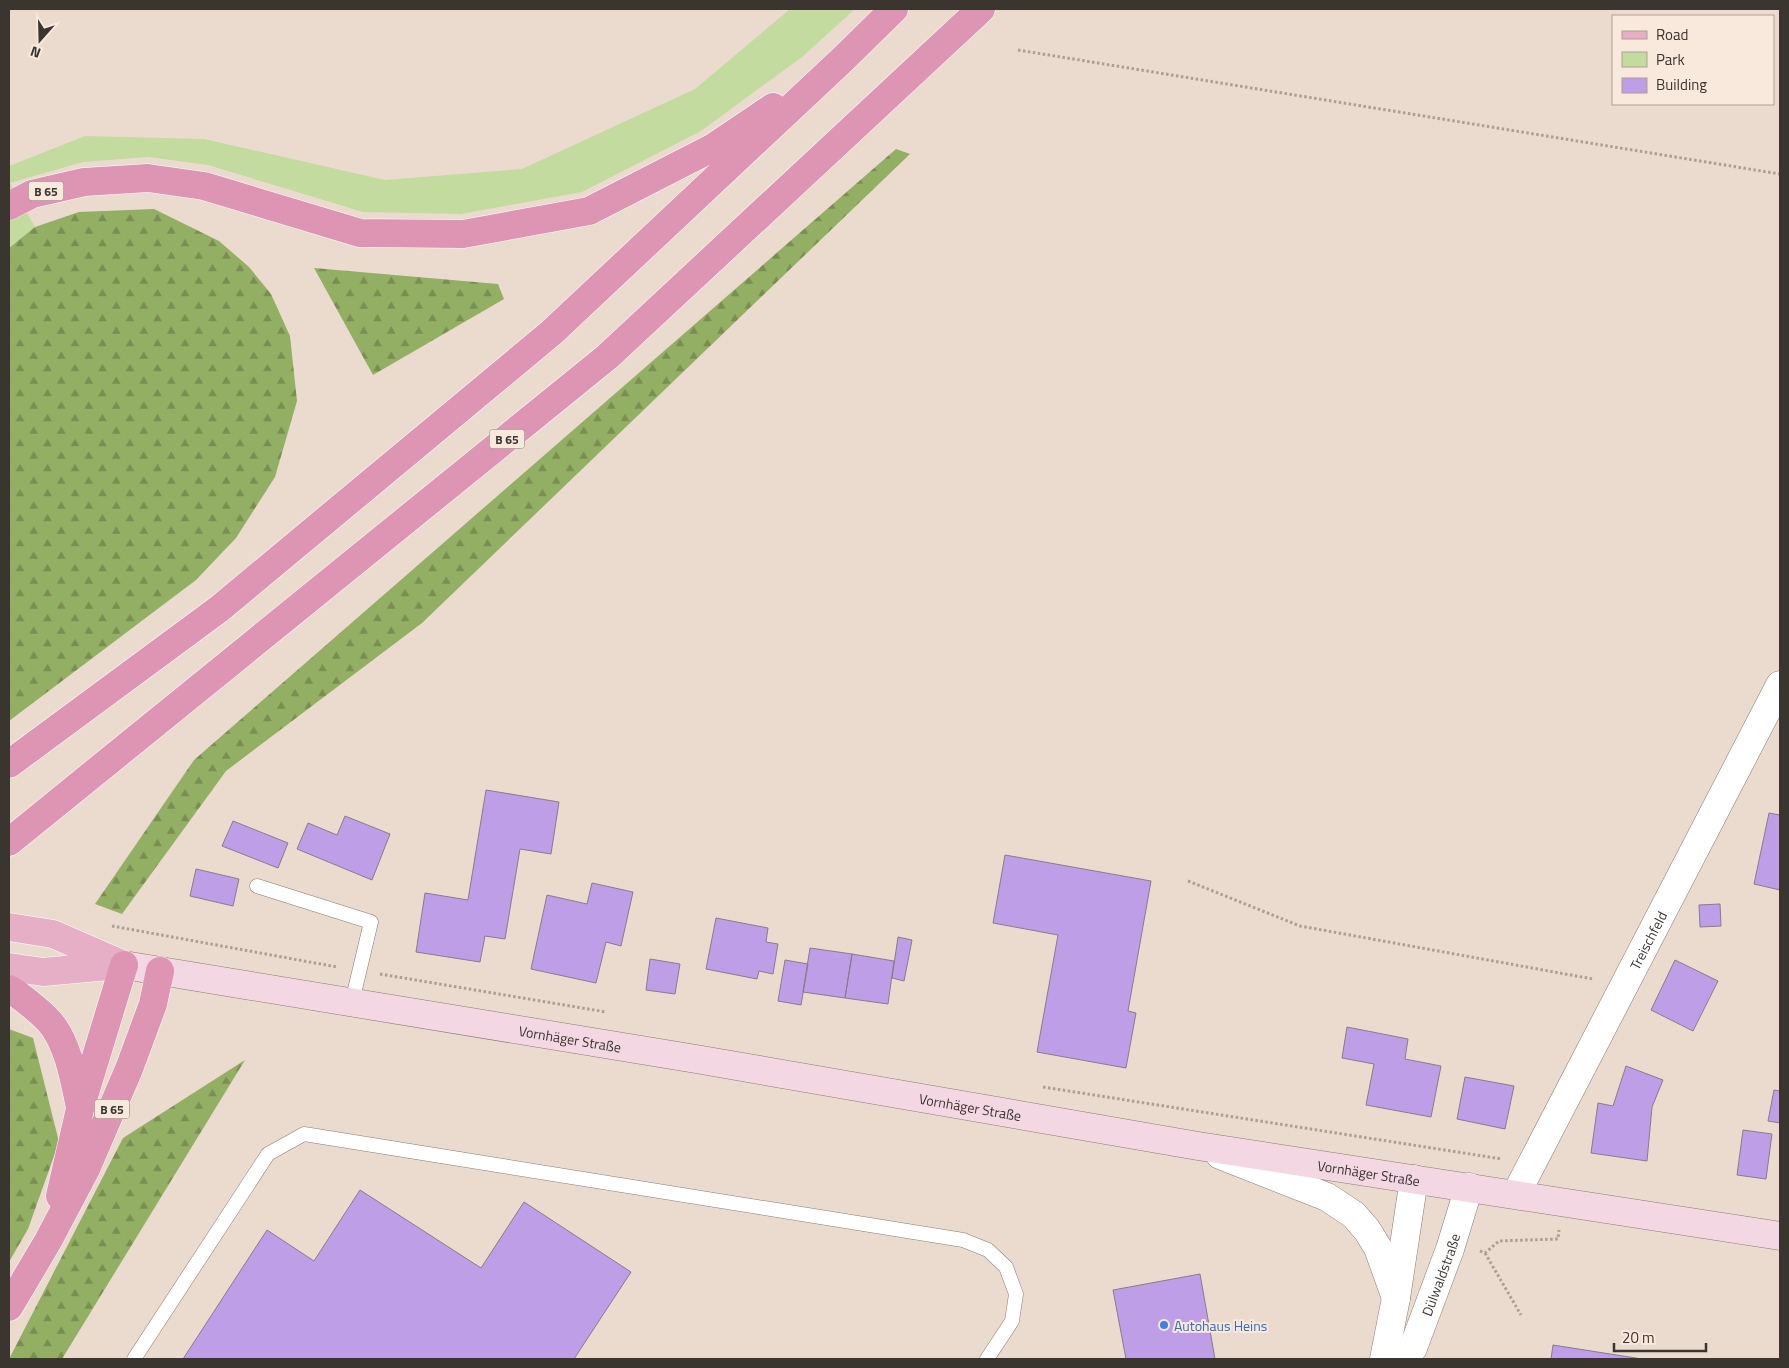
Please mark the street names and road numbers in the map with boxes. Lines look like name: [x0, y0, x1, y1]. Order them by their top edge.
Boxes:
road number: B 65: [28, 182, 64, 200]
road number: B 65: [490, 429, 524, 448]
street label: Treischfeld: [1624, 907, 1672, 973]
street label: Vornhäger Straße: [517, 1020, 623, 1057]
street label: Vornhäger Straße: [917, 1087, 1023, 1126]
road number: B 65: [94, 1100, 130, 1118]
street label: Vornhäger Straße: [1316, 1154, 1422, 1191]
street label: Dülwaldstraße: [1415, 1231, 1465, 1319]

